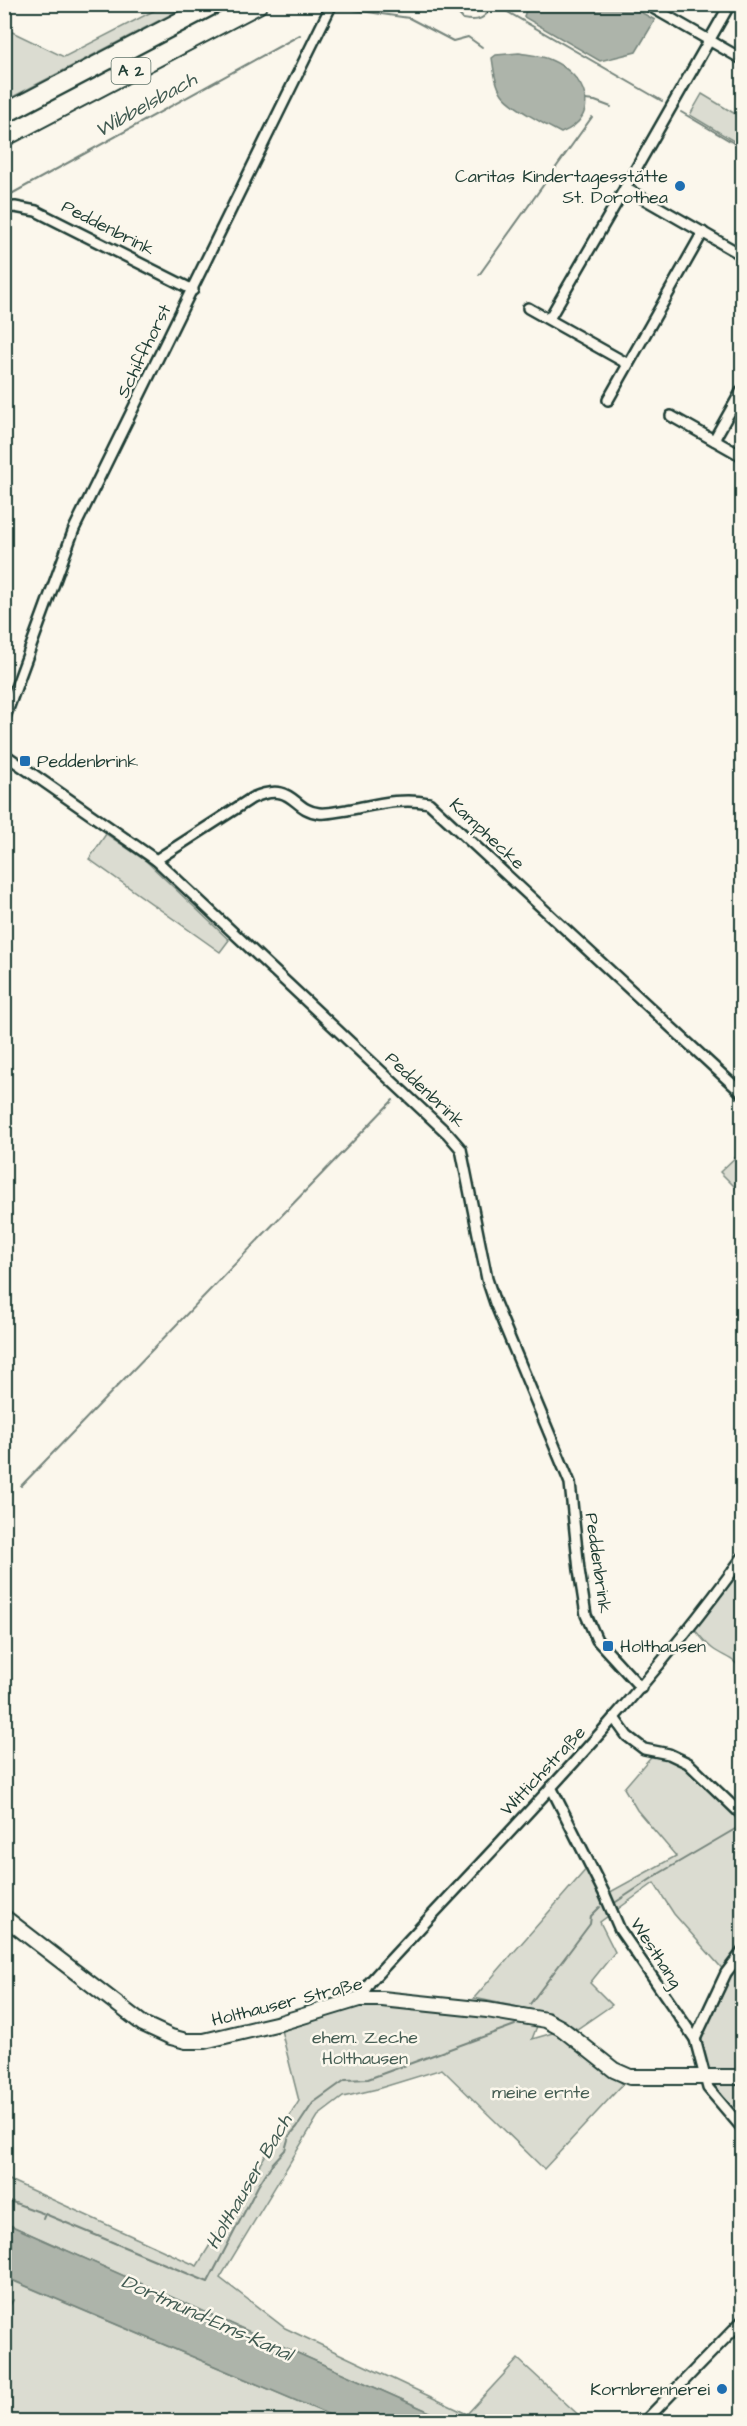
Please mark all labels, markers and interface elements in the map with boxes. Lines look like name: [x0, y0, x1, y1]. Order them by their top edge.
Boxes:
road number: A 2: [112, 58, 150, 84]
water label: Wibbelsbach: [90, 65, 203, 144]
place label: Caritas Kindertagesstätte St. Dorothea: [455, 164, 668, 210]
marker: Caritas Kindertagesstätte St. Dorothea: [673, 179, 687, 193]
street label: Peddenbrink: [57, 194, 159, 262]
street label: Schiffhorst: [111, 299, 178, 402]
place label: Peddenbrink: [37, 749, 138, 774]
marker: Peddenbrink: [18, 754, 32, 768]
street label: Kamphecke: [444, 792, 530, 876]
street label: Peddenbrink: [379, 1046, 471, 1134]
street label: Peddenbrink: [579, 1511, 617, 1615]
place label: Holthausen: [620, 1634, 706, 1659]
marker: Holthausen: [601, 1639, 615, 1653]
street label: Wittichstraße: [495, 1720, 592, 1822]
street label: Westhang: [623, 1913, 688, 1994]
street label: Holthauser Straße: [209, 1971, 365, 2033]
park label: ehem. Zeche Holthausen: [312, 2025, 418, 2071]
park label: meine ernte: [492, 2080, 590, 2105]
water label: Holthauser Bach: [199, 2108, 300, 2255]
water label: Dortmund-Ems-Kanal: [117, 2268, 300, 2370]
place label: Kornbrennerei: [590, 2377, 710, 2402]
marker: Kornbrennerei: [715, 2382, 729, 2396]

